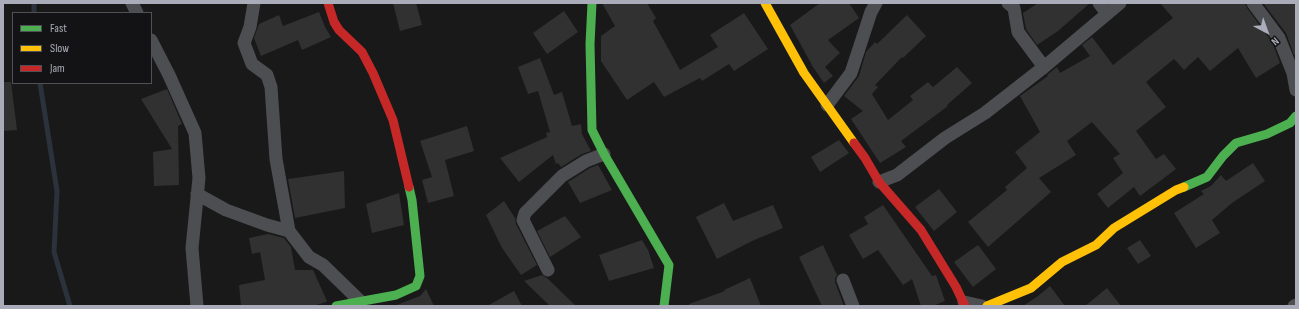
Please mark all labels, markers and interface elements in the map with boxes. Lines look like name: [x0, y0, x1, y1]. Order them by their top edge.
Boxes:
legend: [12, 12, 152, 84]
north arrow: [1247, 12, 1287, 52]
text: Fast: [50, 21, 67, 36]
text: N: [1269, 35, 1282, 48]
text: Slow: [50, 41, 69, 56]
text: Jam: [50, 61, 65, 76]

